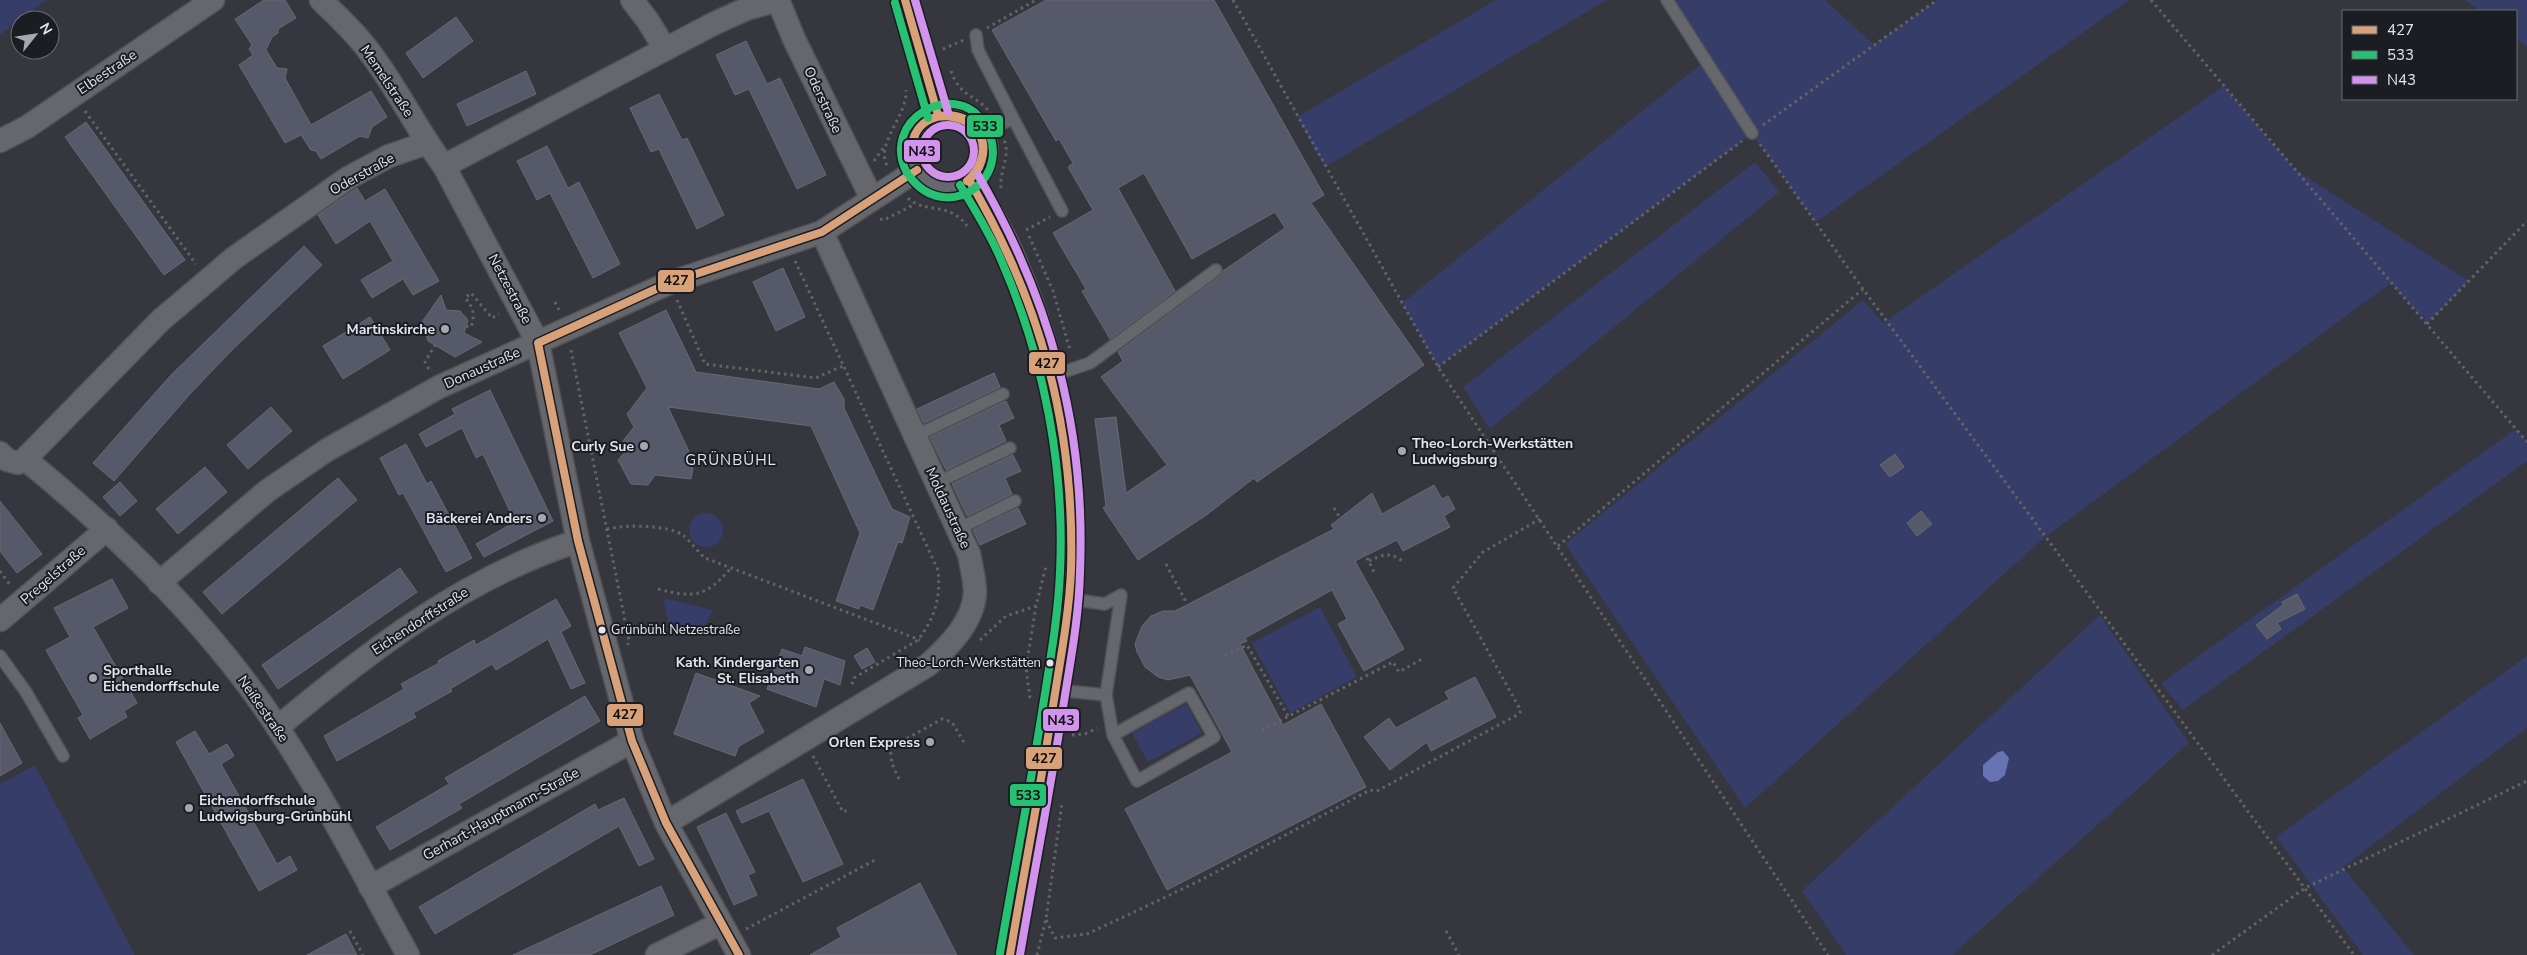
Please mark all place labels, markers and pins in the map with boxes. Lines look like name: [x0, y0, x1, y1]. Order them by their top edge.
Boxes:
place label: Martinskirche: [347, 320, 435, 339]
marker: Martinskirche: [439, 323, 451, 335]
place label: Theo-Lorch-Werkstätten Ludwigsburg: [1412, 434, 1573, 469]
place label: Curly Sue: [571, 437, 634, 456]
marker: Curly Sue: [638, 440, 650, 452]
marker: Theo-Lorch-Werkstätten Ludwigsburg: [1396, 445, 1408, 457]
place label: Bäckerei Anders: [426, 509, 532, 528]
marker: Bäckerei Anders: [536, 512, 548, 524]
place label: Grünbühl Netzestraße: [611, 621, 740, 639]
marker: Grünbühl Netzestraße: [597, 625, 607, 635]
place label: Kath. Kindergarten St. Elisabeth: [676, 653, 799, 688]
place label: Theo-Lorch-Werkstätten: [897, 654, 1041, 672]
marker: Theo-Lorch-Werkstätten: [1045, 658, 1055, 668]
place label: Sporthalle Eichendorffschule: [103, 661, 220, 696]
marker: Kath. Kindergarten St. Elisabeth: [803, 664, 815, 676]
marker: Sporthalle Eichendorffschule: [87, 672, 99, 684]
place label: Orlen Express: [829, 733, 920, 752]
marker: Orlen Express: [924, 736, 936, 748]
place label: Eichendorffschule Ludwigsburg-Grünbühl: [199, 791, 352, 826]
marker: Eichendorffschule Ludwigsburg-Grünbühl: [183, 802, 195, 814]

